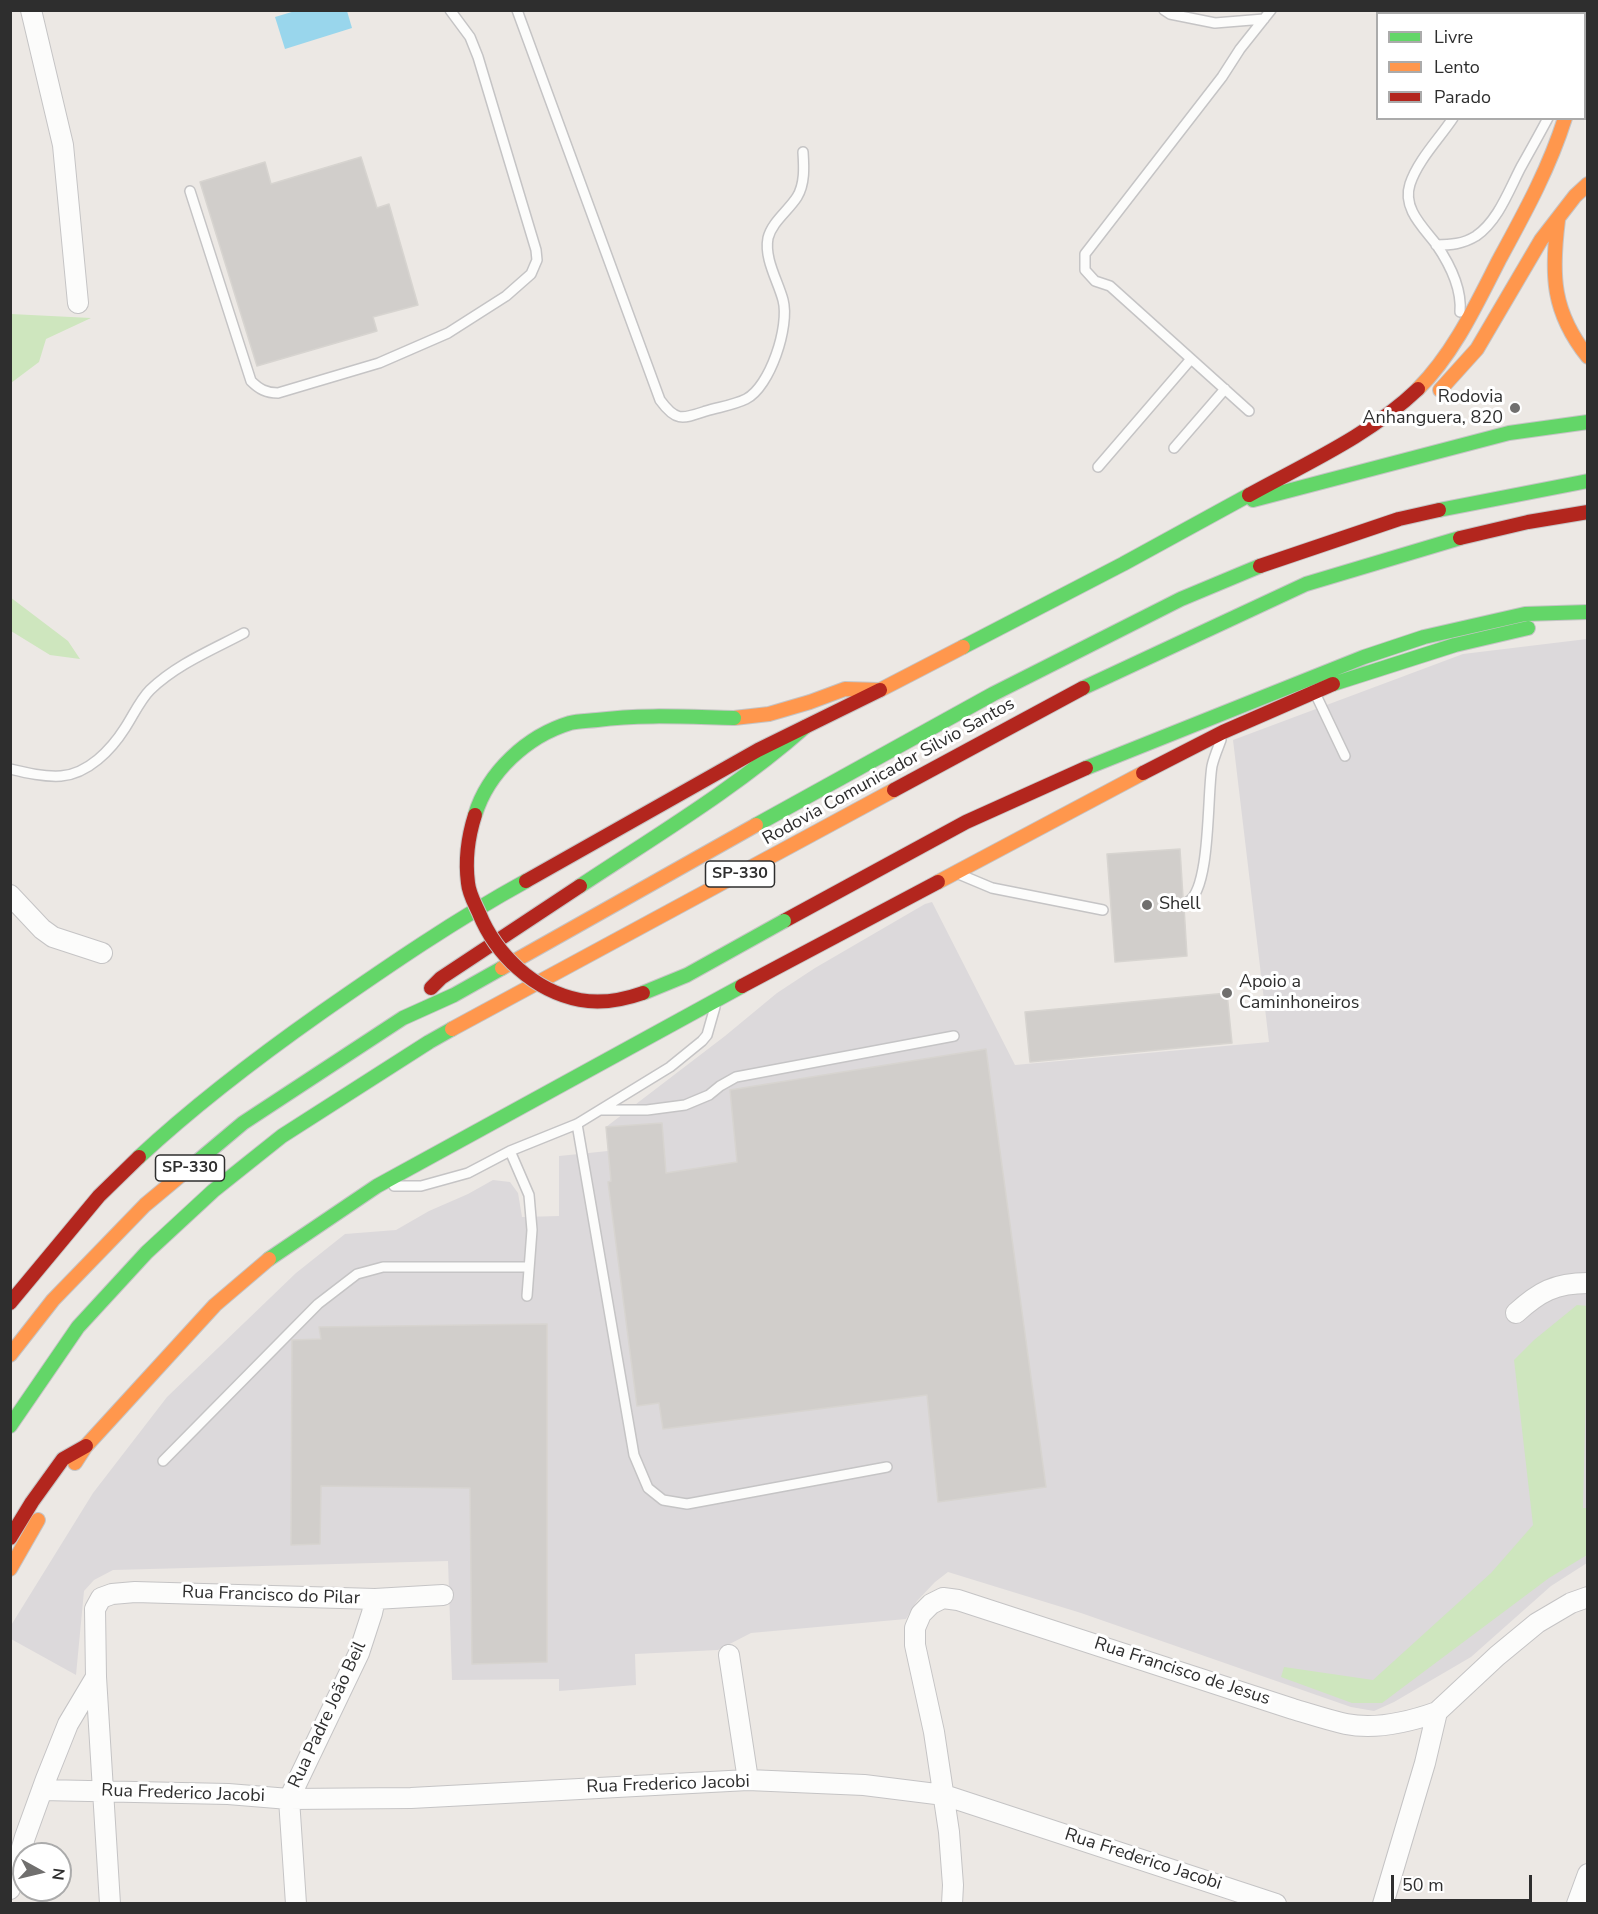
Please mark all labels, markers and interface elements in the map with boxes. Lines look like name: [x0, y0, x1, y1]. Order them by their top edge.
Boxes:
legend: [1376, 12, 1586, 120]
text: Livre: [1434, 25, 1473, 49]
text: Lento: [1434, 55, 1480, 79]
text: Parado: [1434, 85, 1491, 109]
place label: Rodovia Anhanguera, 820: [1362, 387, 1503, 430]
marker: Rodovia Anhanguera, 820: [1508, 401, 1522, 415]
street label: Rodovia Comunicador Silvio Santos: [759, 694, 1019, 850]
road number: SP-330: [706, 861, 774, 887]
place label: Shell: [1159, 894, 1201, 916]
marker: Shell: [1140, 898, 1154, 912]
place label: Apoio a Caminhoneiros: [1239, 972, 1359, 1014]
marker: Apoio a Caminhoneiros: [1220, 986, 1234, 1000]
road number: SP-330: [156, 1155, 225, 1181]
street label: Rua Francisco do Pilar: [182, 1582, 360, 1610]
street label: Rua Francisco de Jesus: [1091, 1633, 1273, 1711]
street label: Rua Padre João Beil: [285, 1638, 371, 1792]
street label: Rua Frederico Jacobi: [586, 1771, 750, 1799]
street label: Rua Frederico Jacobi: [101, 1780, 265, 1808]
street label: Rua Frederico Jacobi: [1062, 1824, 1224, 1896]
north arrow: [12, 1842, 72, 1902]
scale bar: [1394, 1863, 1535, 1901]
text: N: [46, 1867, 70, 1882]
text: 50 m: [1402, 1873, 1444, 1897]

